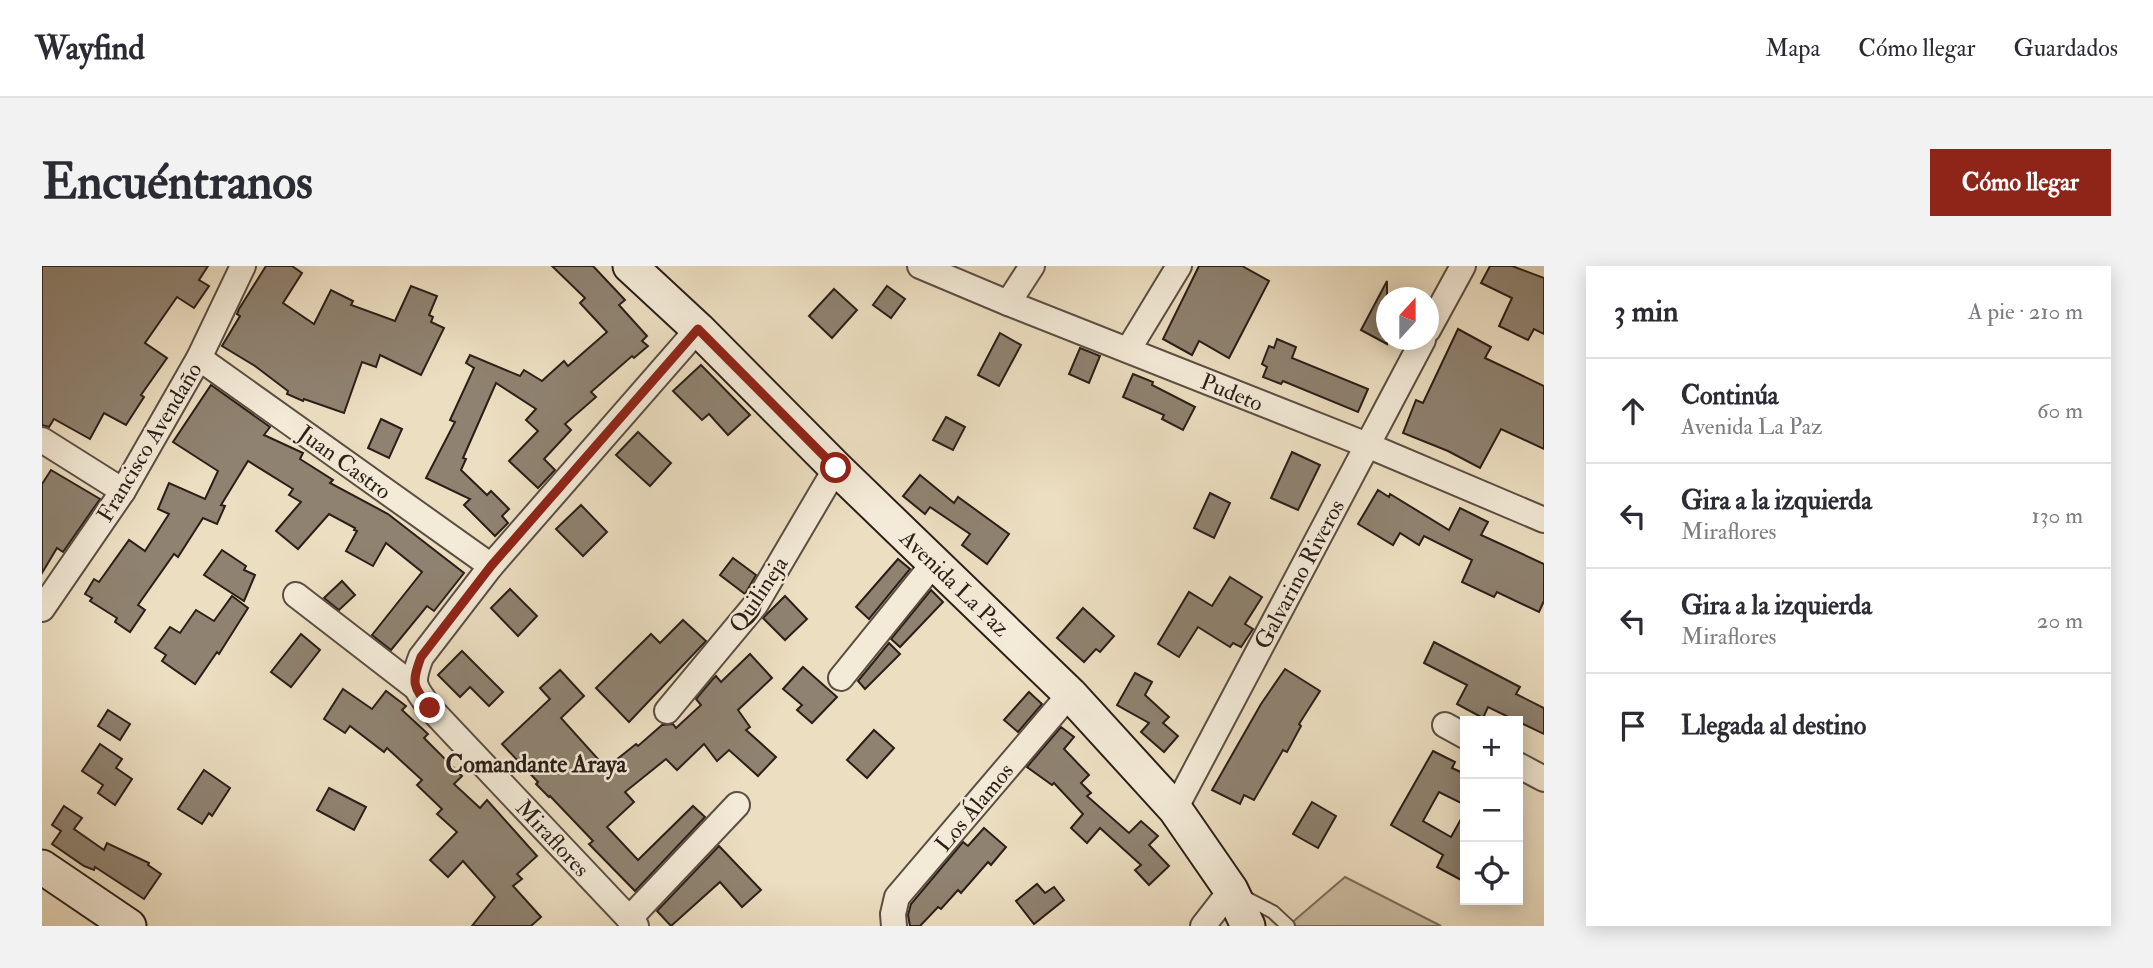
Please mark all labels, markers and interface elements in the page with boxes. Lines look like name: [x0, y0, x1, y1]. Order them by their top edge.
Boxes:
text: Wayfind: [35, 28, 145, 69]
text: Mapa: [1765, 33, 1820, 64]
text: Cómo llegar: [1858, 33, 1975, 64]
text: Guardados: [2013, 33, 2118, 64]
button: Cómo llegar: [1930, 149, 2111, 216]
text: Encuéntranos: [42, 152, 313, 213]
north arrow: [1376, 287, 1439, 350]
text: 3 min: [1614, 293, 1679, 330]
text: A pie · 210 m: [1968, 297, 2083, 326]
street label: Francisco Avendaño: [90, 357, 208, 527]
street label: Pudeto: [1196, 367, 1267, 418]
text: Continúa: [1681, 380, 1779, 412]
icon: ahead: [1614, 392, 1652, 430]
text: 60 m: [2037, 396, 2083, 425]
text: Avenida La Paz: [1681, 412, 1822, 441]
street label: Juan Castro: [292, 418, 397, 506]
route start: [820, 452, 851, 483]
text: Gira a la izquierda: [1681, 485, 1872, 517]
street label: Galvarino Riveros: [1248, 494, 1351, 654]
icon: left: [1614, 497, 1652, 535]
text: 130 m: [2031, 501, 2083, 530]
text: Miraflores: [1681, 517, 1776, 546]
street label: Avenida La Paz: [893, 523, 1016, 643]
street label: Quilineja: [722, 550, 795, 638]
text: Gira a la izquierda: [1681, 590, 1872, 622]
icon: left: [1614, 602, 1652, 640]
text: 20 m: [2037, 606, 2083, 635]
text: Miraflores: [1681, 622, 1776, 651]
route end: [414, 692, 445, 723]
icon: arrive: [1614, 707, 1652, 745]
text: Llegada al destino: [1681, 710, 1866, 742]
map controls: [1460, 716, 1523, 905]
button: +: [1460, 716, 1523, 779]
district label: Comandante Araya: [446, 749, 628, 780]
street label: Los Álamos: [929, 757, 1020, 858]
button: −: [1460, 779, 1523, 842]
street label: Miraflores: [509, 794, 596, 883]
button: locate: [1460, 842, 1523, 905]

